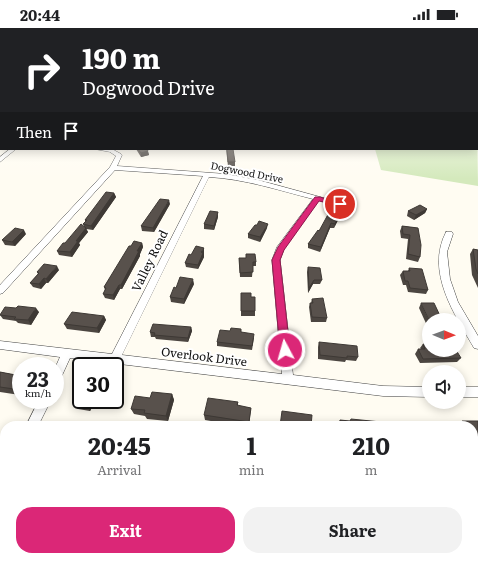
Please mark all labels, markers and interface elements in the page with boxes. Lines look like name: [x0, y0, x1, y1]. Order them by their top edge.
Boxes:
text: 20:44: [20, 3, 60, 26]
text: 190 m: [82, 36, 160, 78]
icon: right: [16, 44, 68, 96]
text: Dogwood Drive: [82, 74, 215, 101]
text: Then: [16, 120, 52, 143]
icon: arrive: [60, 120, 82, 142]
street label: Dogwood Drive: [210, 157, 285, 186]
pin: [323, 187, 357, 221]
icon: arrive: [329, 193, 351, 215]
street label: Valley Road: [126, 226, 172, 295]
north arrow: [422, 313, 466, 357]
map controls: [422, 313, 466, 409]
position arrow: [264, 329, 306, 371]
street label: Overlook Drive: [160, 342, 248, 370]
speed limit sign: 30: [72, 357, 124, 409]
text: 23: [27, 363, 49, 393]
button: sound: [422, 365, 466, 409]
text: km/h: [25, 385, 51, 400]
text: 20:45: [88, 427, 151, 462]
text: 1: [247, 427, 256, 462]
text: 210: [352, 427, 390, 462]
text: Arrival: [97, 460, 142, 479]
text: min: [239, 460, 264, 479]
text: m: [365, 460, 377, 479]
button: Exit: [16, 507, 235, 553]
button: Share: [243, 507, 462, 553]

